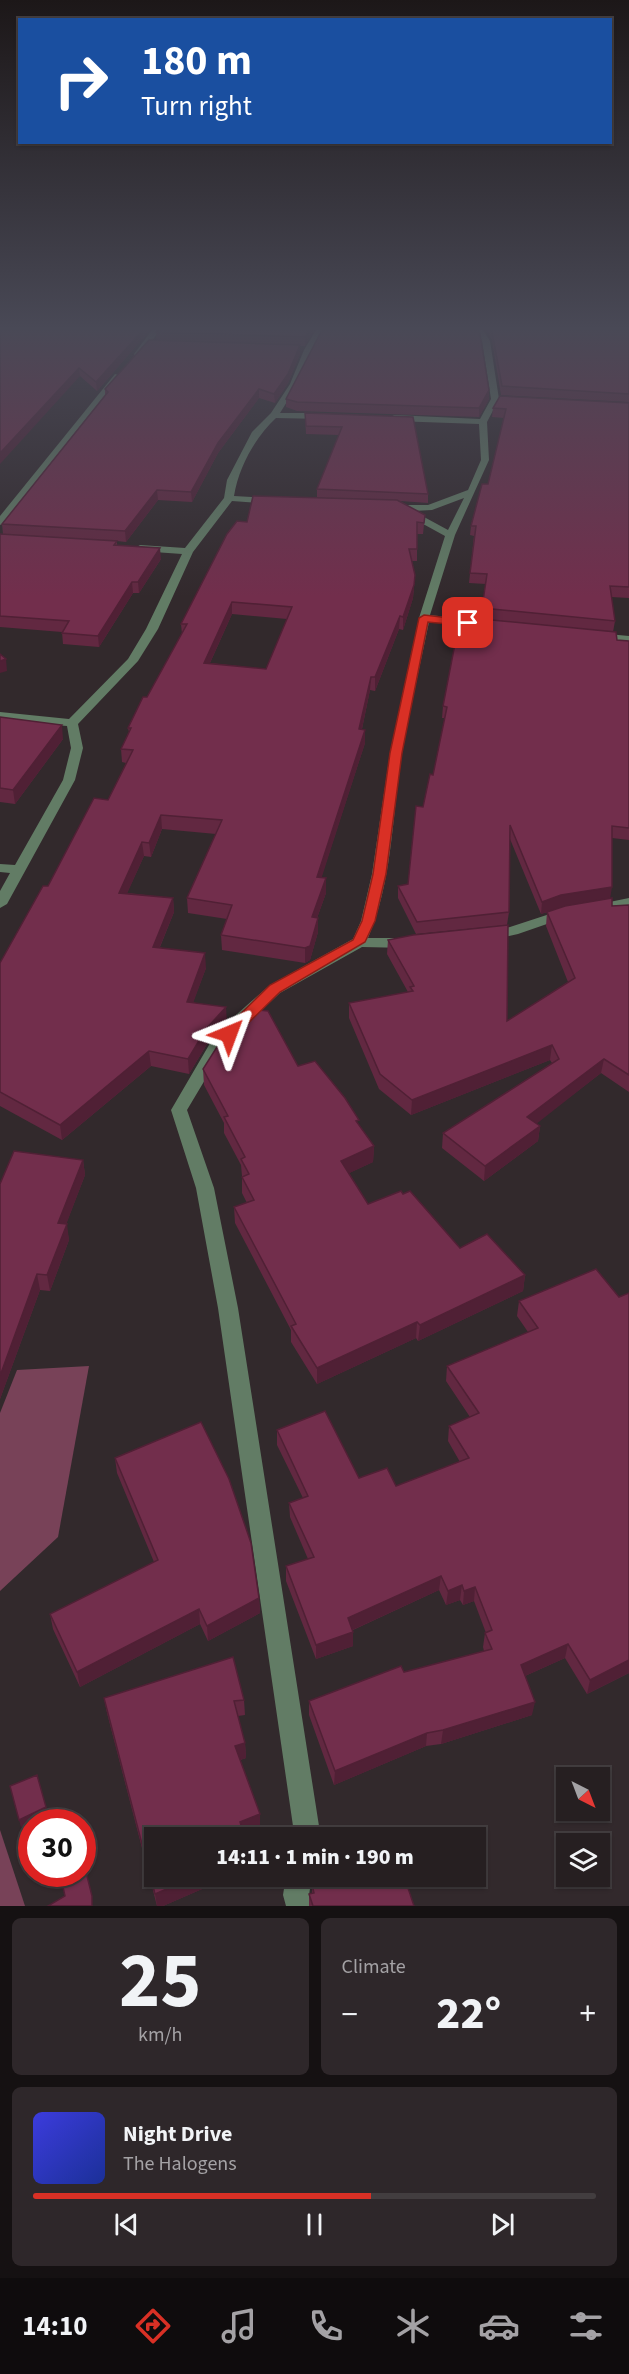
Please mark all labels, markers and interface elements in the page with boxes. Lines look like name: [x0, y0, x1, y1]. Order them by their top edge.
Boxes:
text: 180 m: [141, 31, 252, 91]
icon: right: [42, 42, 120, 120]
text: Turn right: [141, 87, 252, 126]
pin: [442, 597, 493, 648]
icon: arrive: [451, 606, 484, 639]
position arrow: [197, 1002, 261, 1066]
north arrow: [556, 1767, 610, 1821]
map controls: [556, 1767, 610, 1887]
speed limit sign: 30: [18, 1809, 96, 1887]
button: layers: [556, 1833, 610, 1887]
text: 14:11 · 1 min · 190 m: [216, 1841, 414, 1873]
text: 25: [119, 1926, 201, 2037]
text: Climate: [342, 1953, 406, 1981]
text: 22°: [436, 1982, 501, 2046]
text: −: [342, 1991, 358, 2038]
text: +: [580, 1991, 596, 2038]
text: km/h: [138, 2021, 182, 2049]
text: Night Drive: [123, 2118, 232, 2150]
text: The Halogens: [123, 2150, 237, 2178]
icon: previous: [110, 2208, 143, 2241]
icon: pause: [298, 2208, 331, 2241]
icon: next: [486, 2208, 519, 2241]
icon: directions: [132, 2305, 174, 2347]
icon: music: [218, 2305, 260, 2347]
icon: phone: [305, 2305, 347, 2347]
icon: climate: [392, 2305, 434, 2347]
icon: car: [478, 2305, 520, 2347]
icon: filters: [565, 2305, 607, 2347]
text: 14:10: [22, 2307, 87, 2346]

